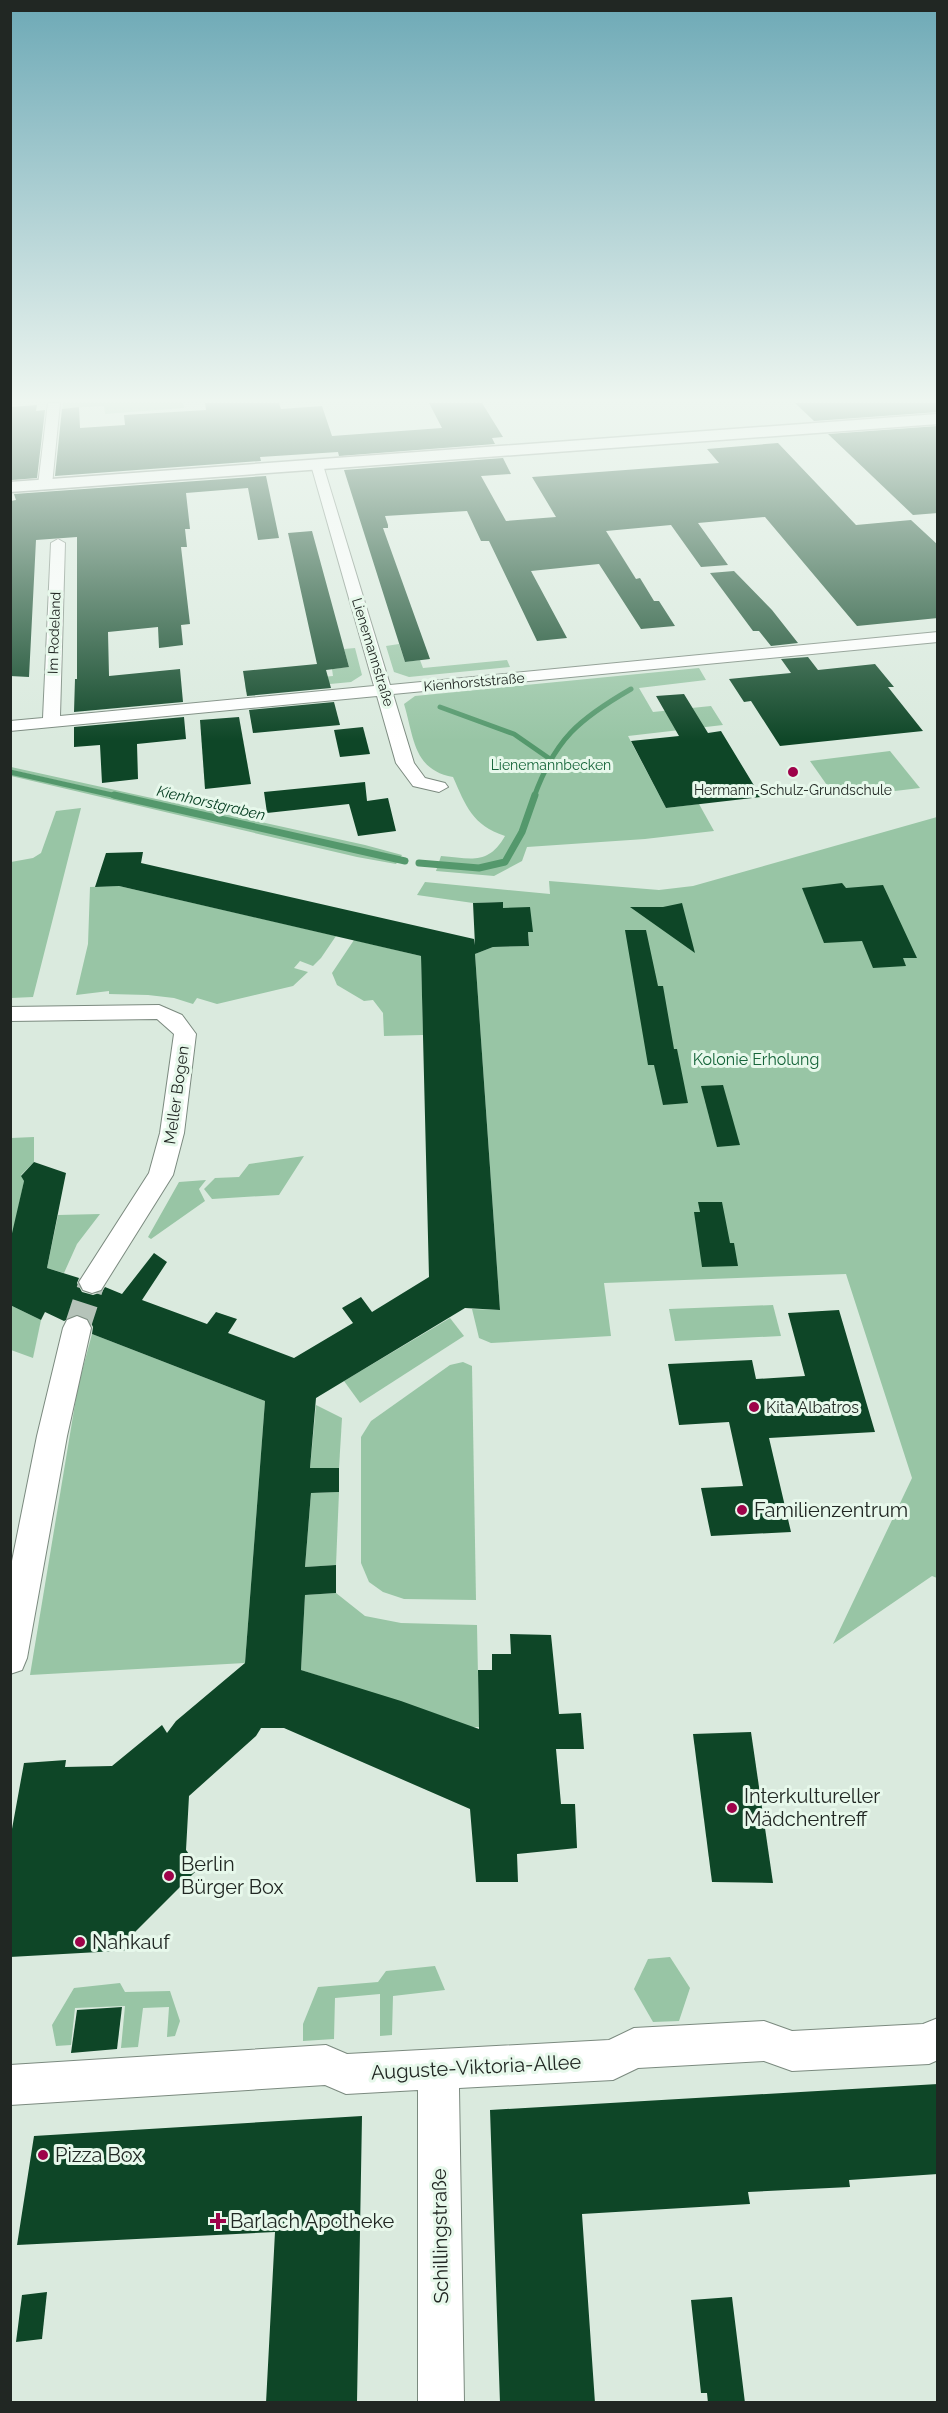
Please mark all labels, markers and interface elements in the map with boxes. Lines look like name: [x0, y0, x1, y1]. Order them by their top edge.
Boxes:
street label: Im Rodeland: [45, 592, 63, 674]
street label: Lienemannstraße: [349, 596, 397, 708]
street label: Kienhorststraße: [423, 670, 525, 694]
park label: Lienemannbecken: [491, 757, 611, 773]
marker: Hermann-Schulz-Grundschule: [786, 765, 800, 779]
water label: Kienhorstgraben: [155, 782, 267, 824]
place label: Hermann-Schulz-Grundschule: [694, 782, 892, 798]
street label: Meller Bogen: [160, 1044, 193, 1146]
park label: Kolonie Erholung: [693, 1050, 819, 1069]
place label: Kita Albatros: [766, 1398, 859, 1417]
marker: Kita Albatros: [747, 1400, 761, 1414]
place label: Familienzentrum: [754, 1498, 908, 1522]
marker: Familienzentrum: [735, 1503, 749, 1517]
place label: Interkultureller Mädchentreff: [744, 1784, 880, 1831]
marker: Interkultureller Mädchentreff: [725, 1801, 739, 1815]
place label: Berlin Bürger Box: [181, 1852, 284, 1899]
marker: Berlin Bürger Box: [162, 1869, 176, 1883]
place label: Nahkauf: [92, 1930, 171, 1954]
marker: Nahkauf: [73, 1935, 87, 1949]
street label: Auguste-Viktoria-Allee: [370, 2049, 582, 2084]
place label: Pizza Box: [55, 2143, 142, 2167]
marker: Pizza Box: [36, 2148, 50, 2162]
street label: Schillingstraße: [427, 2168, 453, 2304]
place label: Barlach Apotheke: [230, 2209, 394, 2233]
marker: Barlach Apotheke: [211, 2214, 225, 2228]

